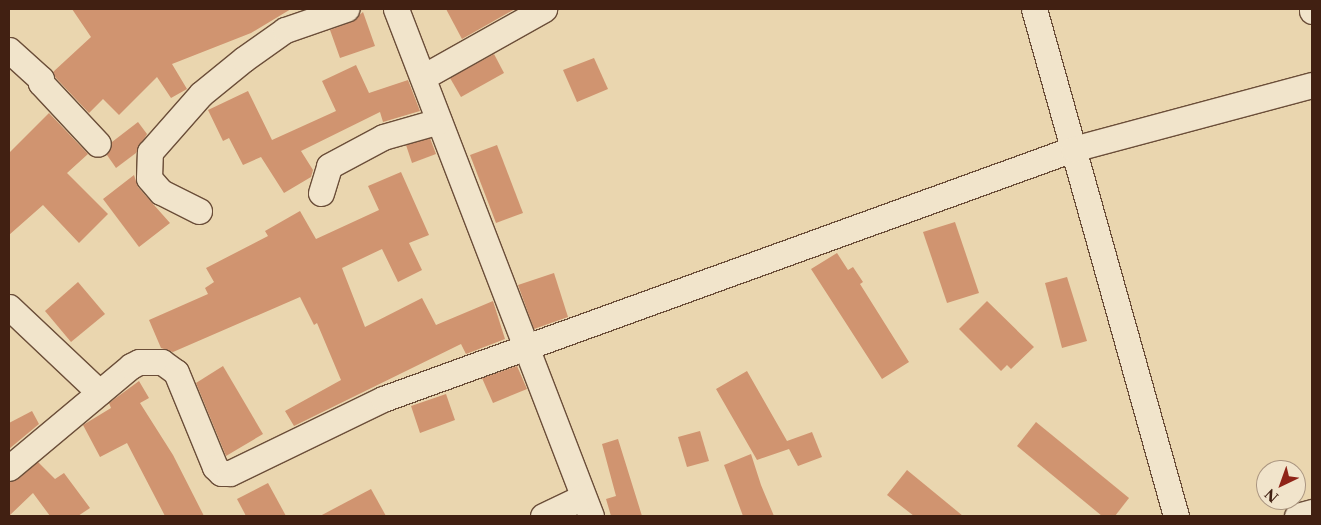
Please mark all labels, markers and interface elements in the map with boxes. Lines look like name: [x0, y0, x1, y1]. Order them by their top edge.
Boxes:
north arrow: [1256, 460, 1306, 510]
text: N: [1261, 485, 1282, 506]

